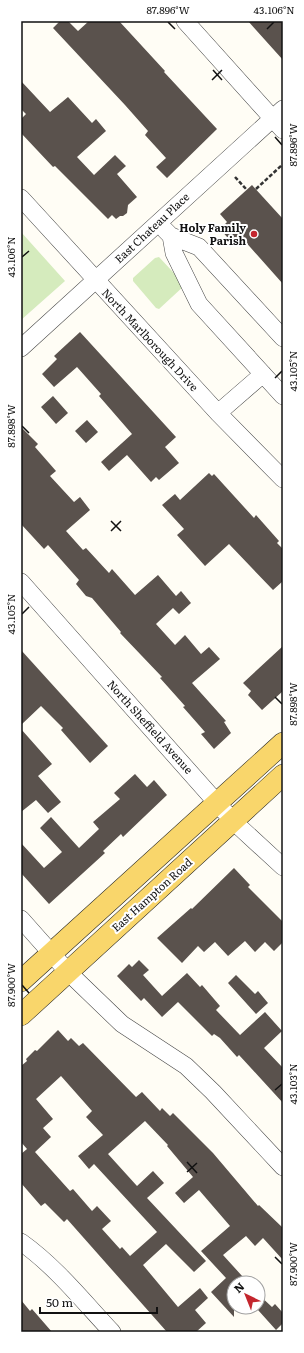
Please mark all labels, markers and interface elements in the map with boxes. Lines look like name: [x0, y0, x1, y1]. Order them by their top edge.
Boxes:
text: 87.896°W: [146, 2, 190, 17]
text: 43.106°N: [253, 2, 295, 17]
text: 87.896°W: [285, 123, 300, 167]
street label: East Chateau Place: [110, 188, 192, 266]
place label: Holy Family Parish: [179, 219, 246, 248]
marker: Holy Family Parish: [249, 229, 259, 239]
text: 43.106°N: [3, 236, 18, 278]
street label: North Marlborough Drive: [99, 284, 203, 394]
text: 43.105°N: [285, 351, 300, 391]
text: 87.898°W: [3, 404, 18, 448]
text: 43.105°N: [3, 594, 18, 634]
street label: North Sheffield Avenue: [104, 676, 197, 777]
text: 87.898°W: [285, 682, 300, 726]
street label: East Hampton Road: [108, 854, 195, 935]
text: 87.900°W: [3, 963, 18, 1007]
text: 43.103°N: [285, 1063, 300, 1105]
text: 87.900°W: [285, 1242, 300, 1286]
north arrow: [226, 1275, 266, 1315]
text: N: [230, 1278, 247, 1296]
scale bar: [40, 1289, 157, 1315]
text: 50 m: [46, 1293, 73, 1311]

